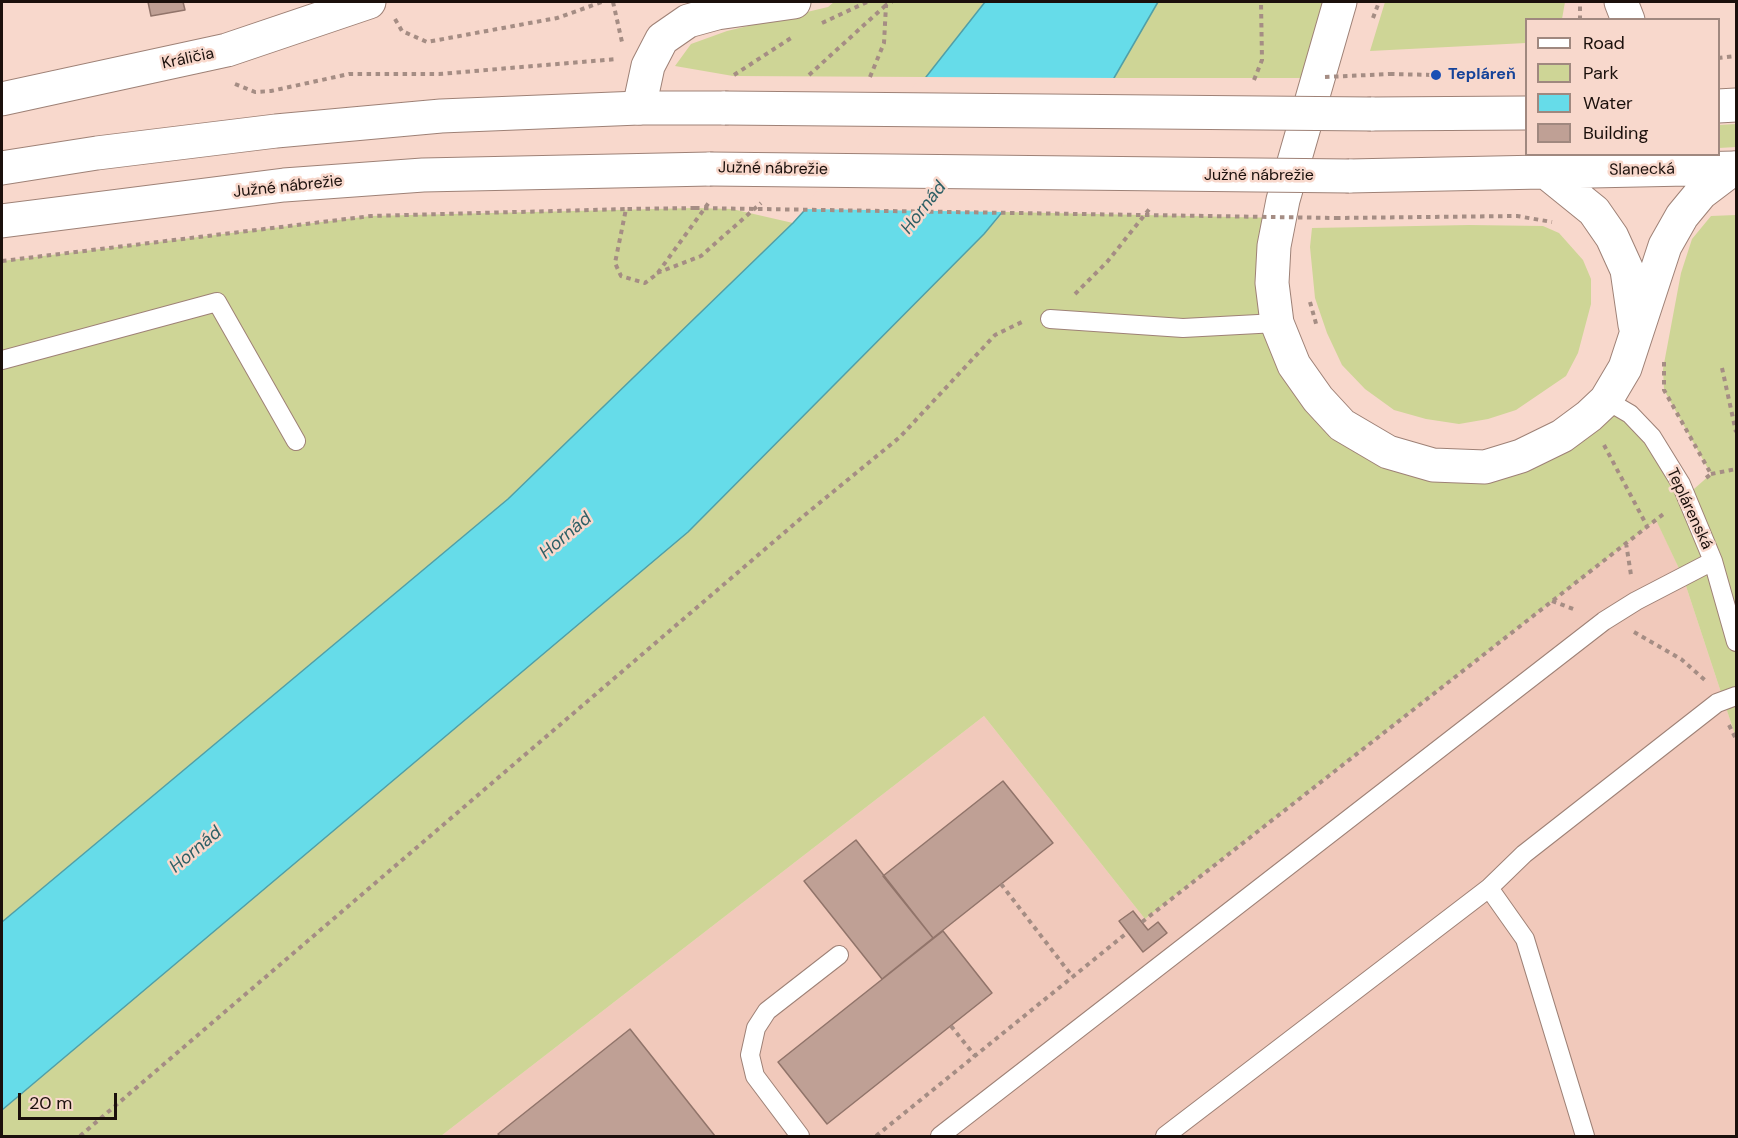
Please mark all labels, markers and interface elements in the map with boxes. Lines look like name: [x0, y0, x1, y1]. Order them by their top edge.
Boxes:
legend: [1525, 18, 1720, 156]
text: Road: [1583, 31, 1625, 55]
street label: Králičia: [160, 44, 216, 74]
text: Park: [1583, 61, 1619, 85]
place label: Tepláreň: [1448, 65, 1516, 85]
marker: Tepláreň: [1429, 68, 1443, 82]
text: Water: [1583, 91, 1633, 115]
text: Building: [1583, 121, 1648, 145]
street label: Južné nábrežie: [718, 158, 828, 180]
street label: Slanecká: [1609, 160, 1675, 180]
street label: Južné nábrežie: [1204, 166, 1314, 186]
street label: Južné nábrežie: [232, 172, 344, 202]
water label: Hornád: [897, 177, 951, 239]
street label: Teplárenská: [1662, 465, 1716, 553]
water label: Hornád: [536, 508, 596, 564]
water label: Hornád: [166, 822, 226, 878]
scale bar: [21, 1081, 120, 1119]
text: 20 m: [29, 1091, 72, 1115]

